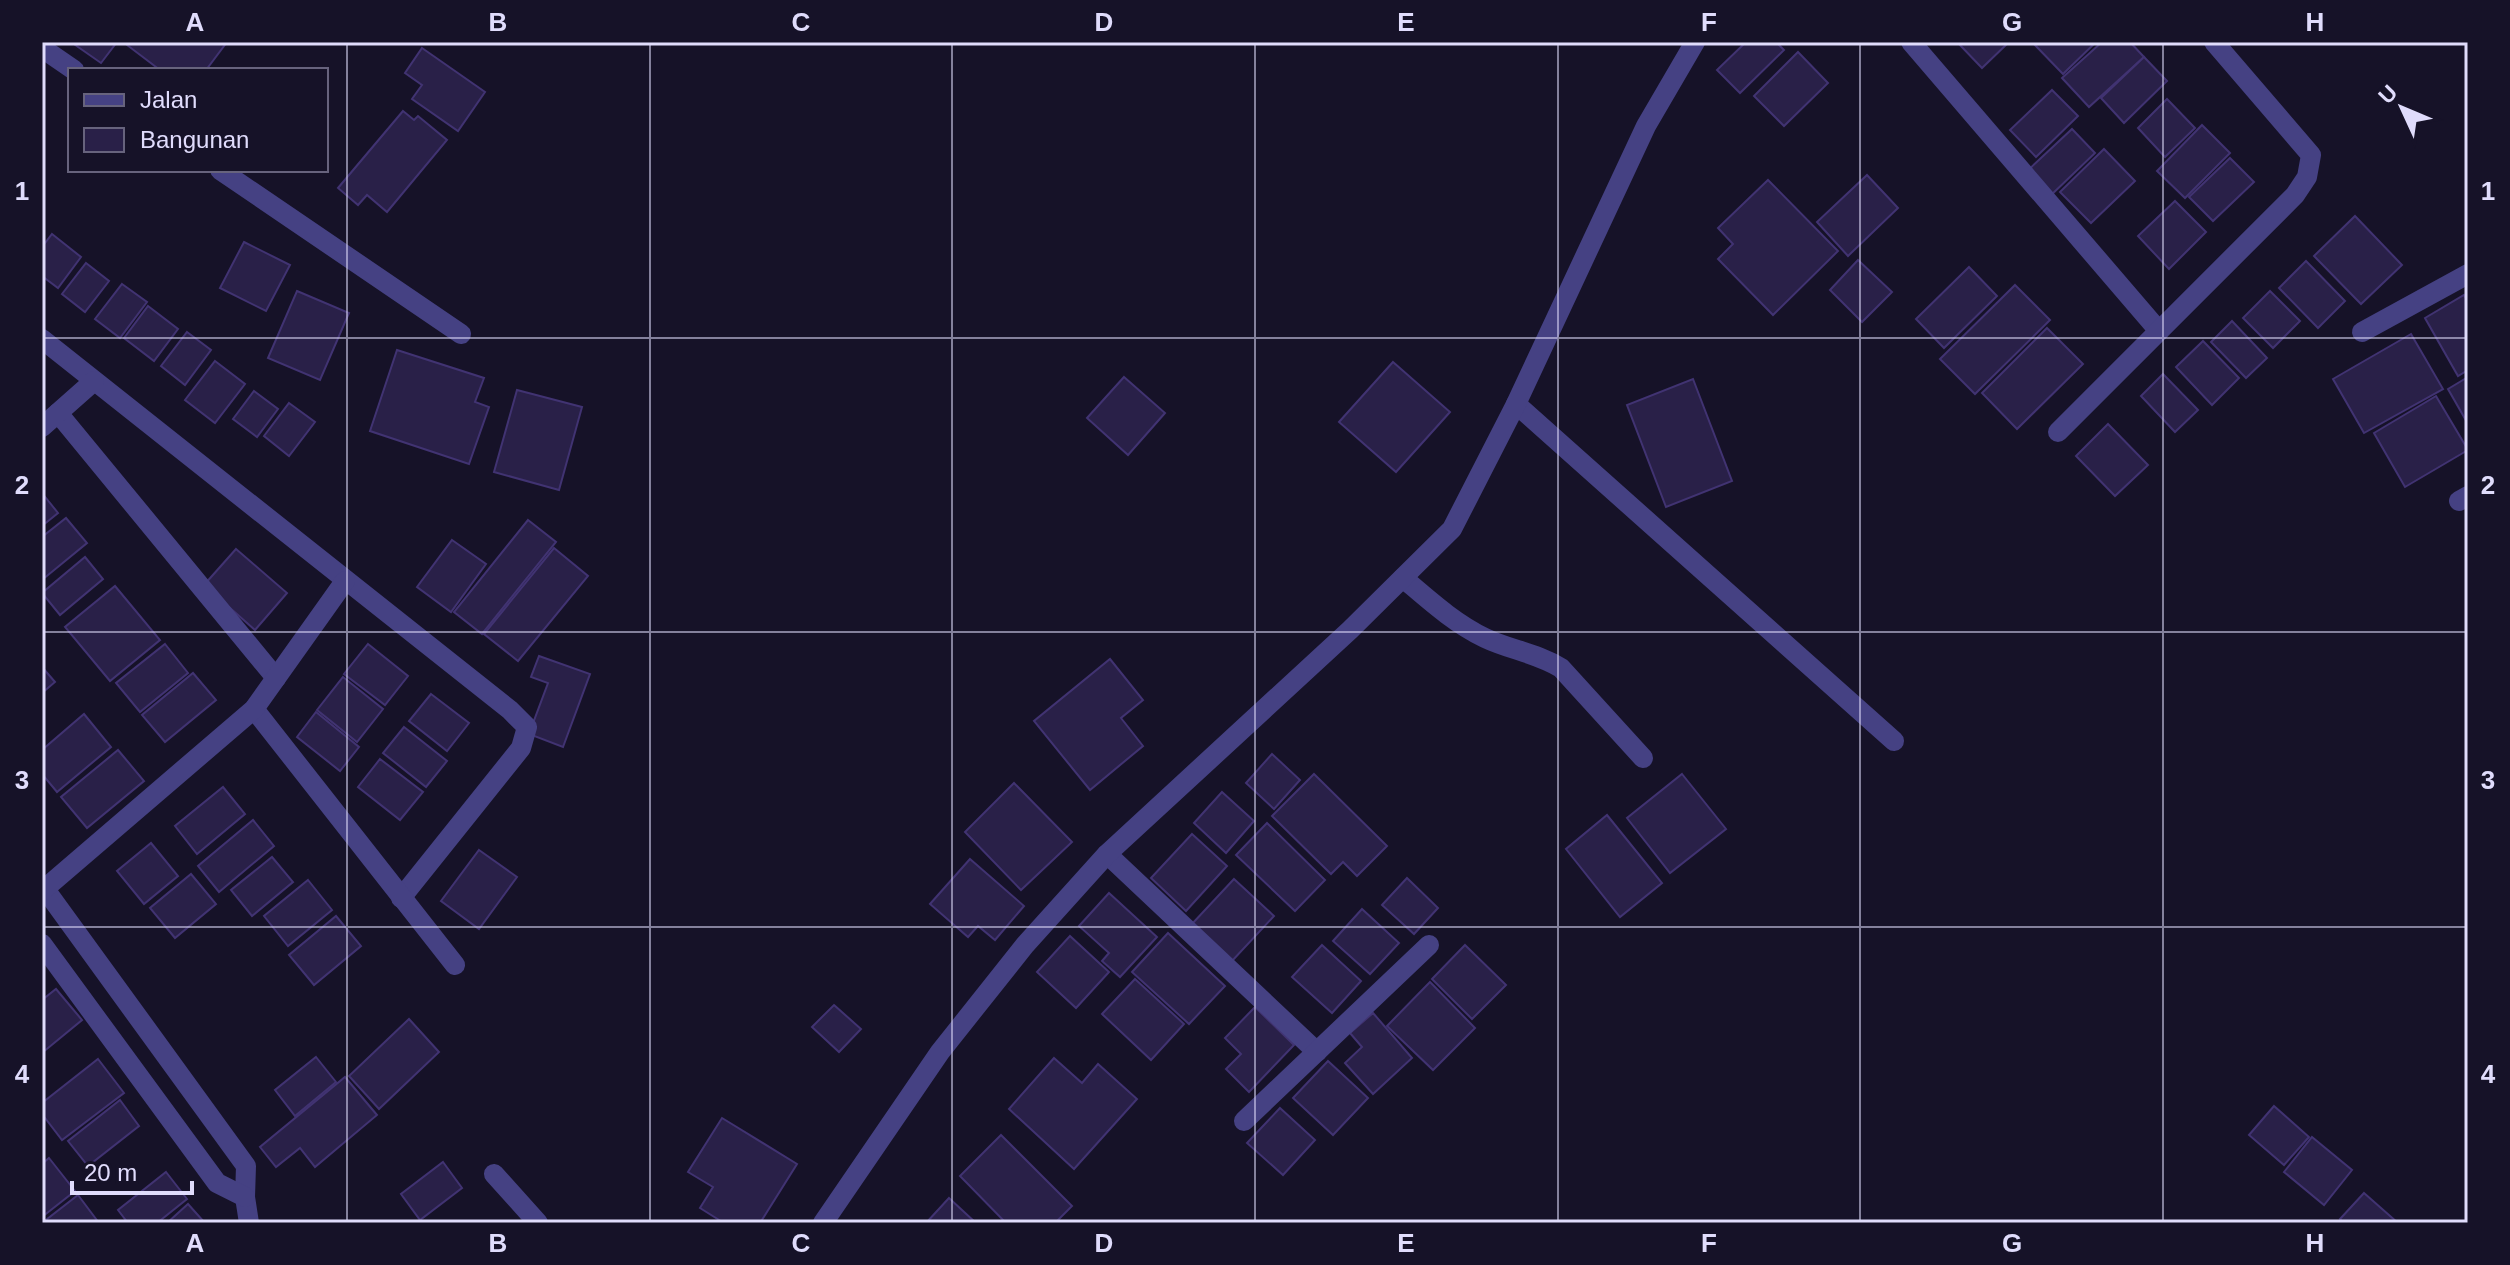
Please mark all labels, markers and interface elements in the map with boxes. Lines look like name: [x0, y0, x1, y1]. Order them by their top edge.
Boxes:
text: A: [186, 7, 205, 37]
text: B: [489, 7, 507, 37]
text: C: [792, 7, 811, 37]
text: D: [1095, 7, 1113, 37]
text: E: [1397, 7, 1415, 37]
text: F: [1701, 7, 1717, 37]
text: G: [2002, 7, 2022, 37]
text: H: [2306, 7, 2324, 37]
legend: [68, 68, 328, 172]
north arrow: [2362, 68, 2442, 148]
text: U: [2373, 80, 2402, 109]
text: Jalan: [140, 86, 197, 113]
text: Bangunan: [140, 126, 249, 153]
text: 1: [15, 176, 29, 206]
text: 1: [2481, 176, 2495, 206]
text: 2: [15, 470, 29, 500]
text: 2: [2481, 470, 2495, 500]
text: 3: [15, 765, 29, 795]
text: 3: [2481, 765, 2495, 795]
text: 4: [15, 1059, 30, 1089]
text: 4: [2481, 1059, 2496, 1089]
scale bar: [72, 1145, 192, 1195]
text: 20 m: [84, 1159, 137, 1186]
text: A: [186, 1228, 205, 1258]
text: B: [489, 1228, 507, 1258]
text: C: [792, 1228, 811, 1258]
text: D: [1095, 1228, 1113, 1258]
text: E: [1397, 1228, 1415, 1258]
text: F: [1701, 1228, 1717, 1258]
text: G: [2002, 1228, 2022, 1258]
text: H: [2306, 1228, 2324, 1258]

